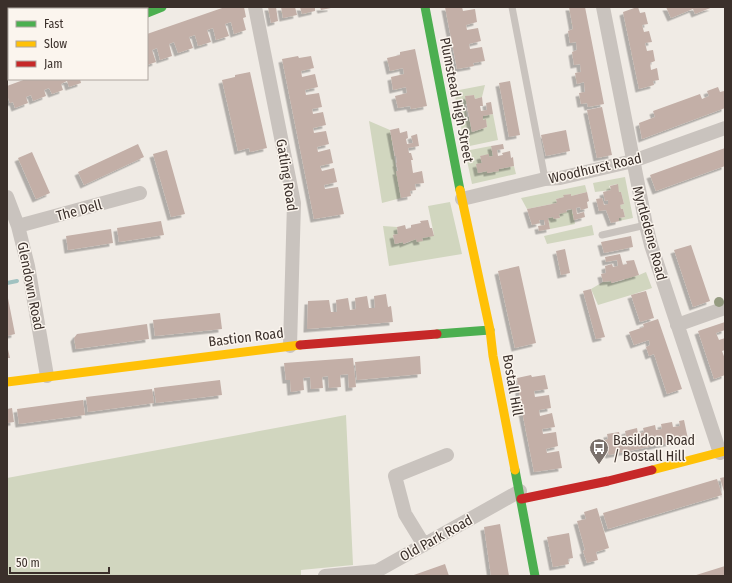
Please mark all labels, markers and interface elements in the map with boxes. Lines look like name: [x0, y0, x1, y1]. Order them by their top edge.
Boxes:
legend: [8, 8, 148, 80]
text: Fast: [44, 17, 63, 31]
street label: Plumstead High Street: [436, 36, 477, 165]
text: Slow: [44, 37, 67, 51]
text: Jam: [44, 57, 62, 71]
street label: Gatling Road: [272, 138, 301, 212]
street label: Woodhurst Road: [547, 150, 643, 187]
street label: Myrtledene Road: [629, 184, 670, 282]
street label: The Dell: [54, 196, 104, 225]
street label: Glendown Road: [14, 240, 47, 332]
street label: Bastion Road: [208, 324, 285, 351]
street label: Bostall Hill: [499, 353, 526, 418]
place label: Basildon Road / Bostall Hill: [613, 432, 695, 465]
bus stop icon: Basildon Road / Bostall Hill: [588, 437, 610, 465]
street label: Old Park Road: [397, 512, 476, 565]
scale bar: [10, 549, 109, 575]
text: 50 m: [16, 556, 40, 570]

